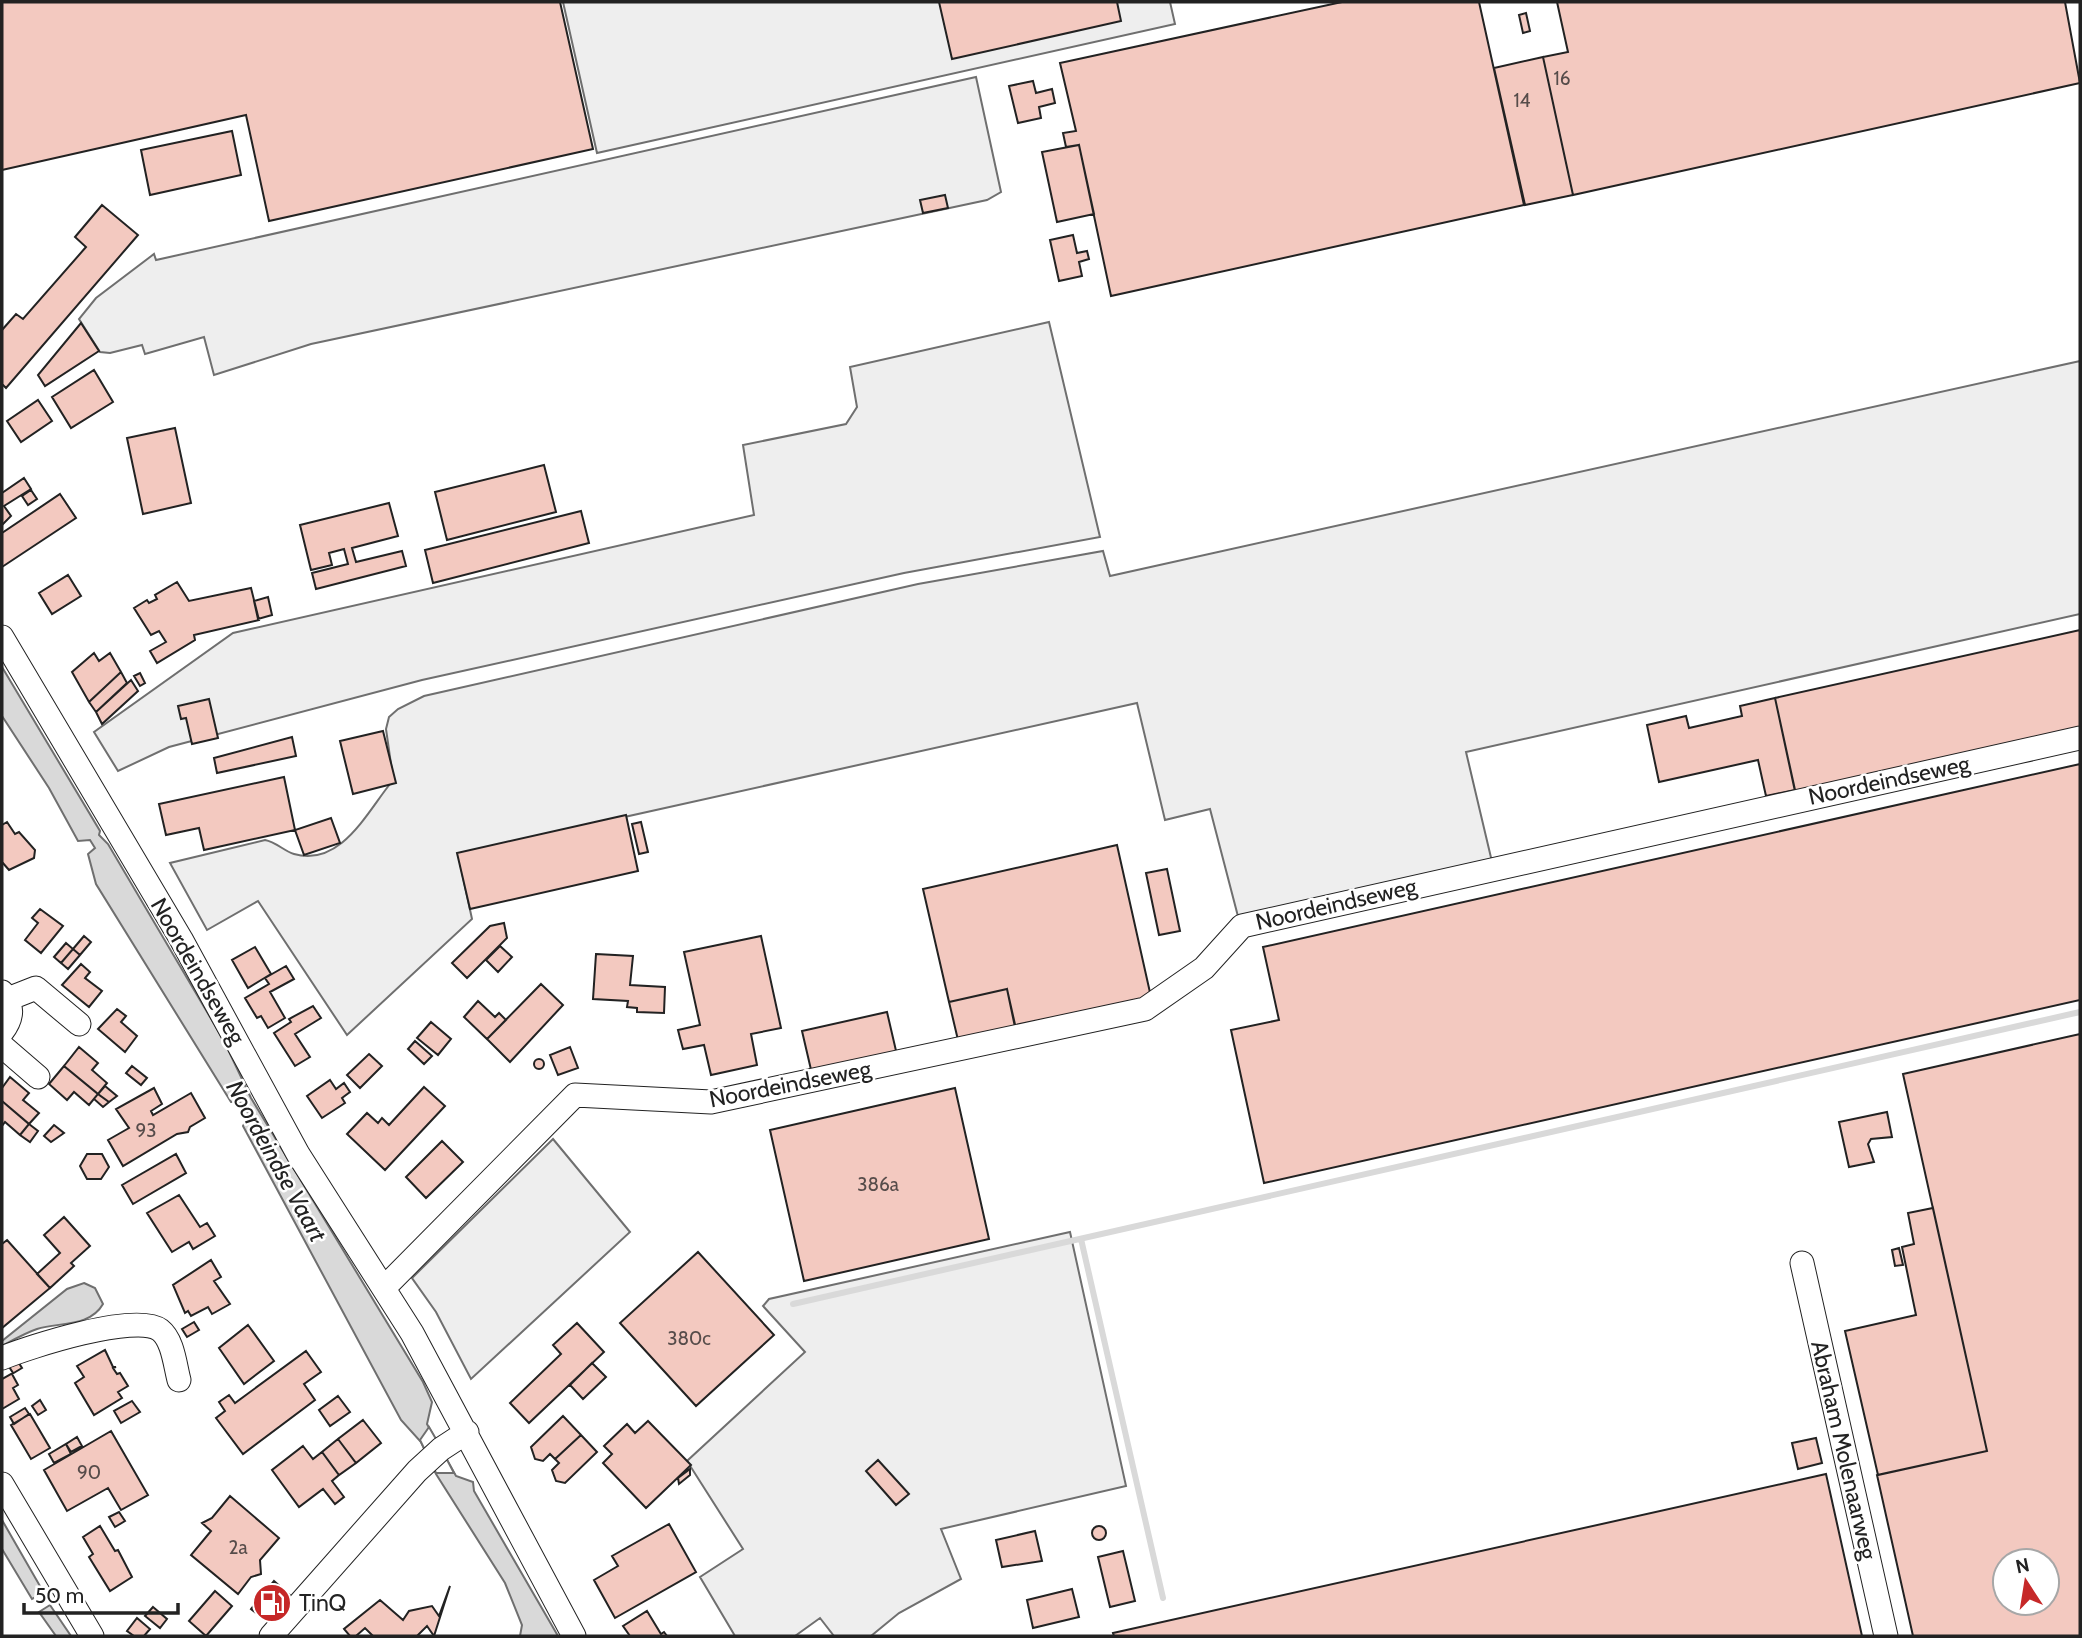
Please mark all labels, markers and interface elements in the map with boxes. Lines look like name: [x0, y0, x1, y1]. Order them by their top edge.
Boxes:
house number: 16: [1554, 67, 1571, 90]
house number: 14: [1513, 89, 1531, 112]
street label: Noordeindseweg: [1806, 749, 1973, 811]
street label: Noordeindseweg: [1253, 872, 1420, 936]
street label: Noordeindseweg: [145, 893, 251, 1050]
street label: Noordeindseweg: [707, 1054, 874, 1113]
water label: Noordeindse Vaart: [220, 1075, 333, 1247]
house number: 93: [135, 1119, 157, 1142]
house number: 386a: [857, 1173, 899, 1196]
house number: 380c: [667, 1327, 711, 1350]
street label: Abraham Molenaarweg: [1805, 1338, 1883, 1563]
house number: 90: [77, 1461, 101, 1484]
house number: 2a: [228, 1536, 248, 1559]
north arrow: [1991, 1547, 2061, 1617]
text: N: [2014, 1553, 2032, 1579]
scale bar: [24, 1572, 178, 1616]
fuel station icon: TinQ: [251, 1582, 293, 1624]
text: 50 m: [35, 1583, 84, 1608]
place label: TinQ: [299, 1589, 346, 1617]

